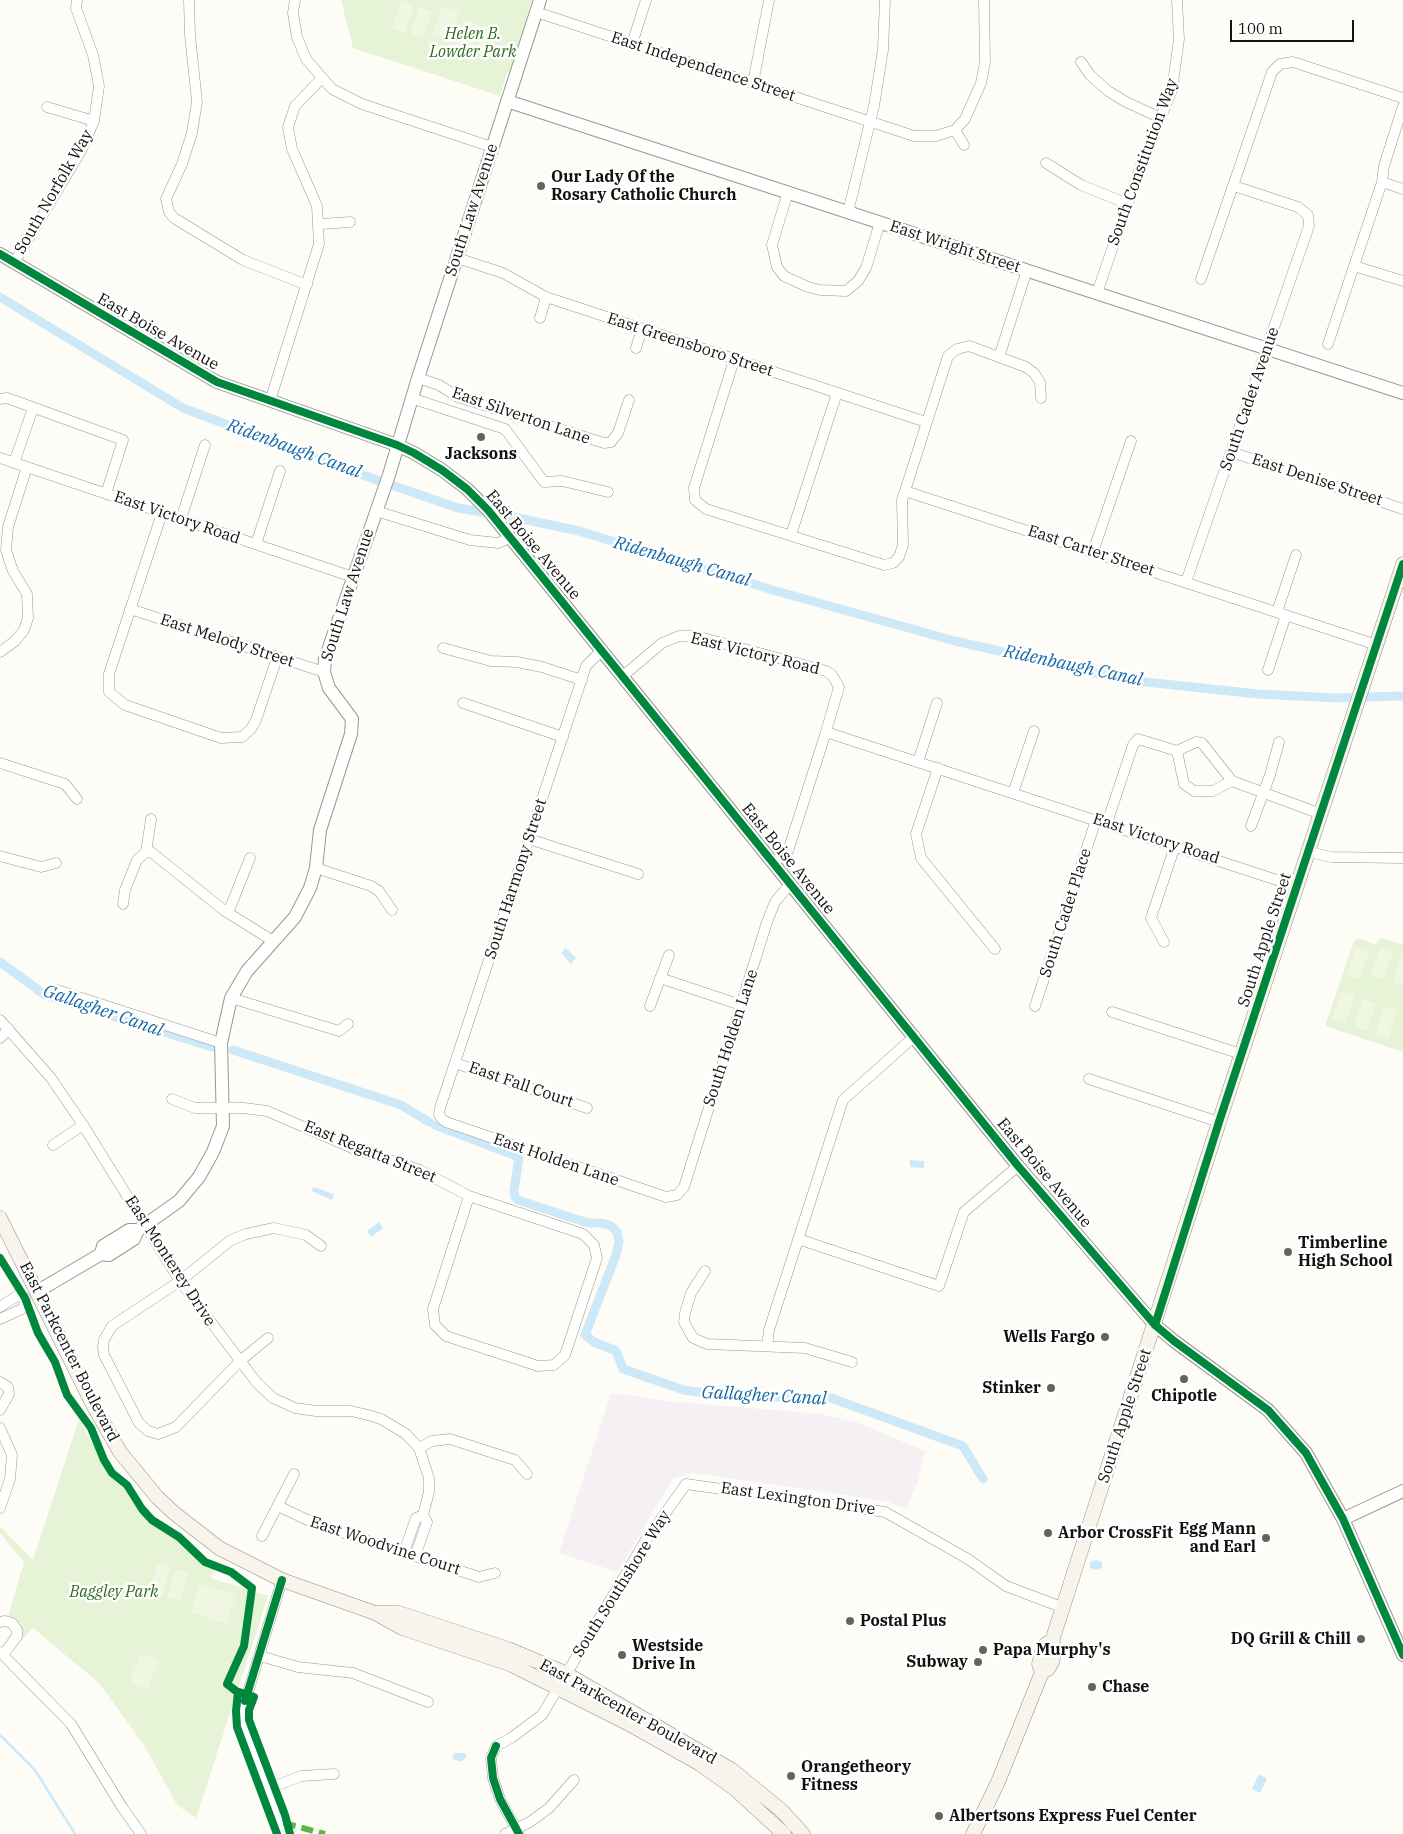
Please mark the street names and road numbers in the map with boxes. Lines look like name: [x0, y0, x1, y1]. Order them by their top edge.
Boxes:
street label: East Independence Street: [608, 28, 798, 106]
street label: South Constitution Way: [1104, 76, 1182, 248]
street label: South Norfolk Way: [11, 126, 97, 258]
street label: South Law Avenue: [442, 141, 502, 279]
street label: East Wright Street: [887, 217, 1023, 277]
street label: East Boise Avenue: [94, 289, 222, 375]
street label: East Greensboro Street: [605, 309, 775, 381]
street label: South Cadet Avenue: [1216, 325, 1284, 473]
street label: East Silverton Lane: [449, 383, 593, 449]
street label: East Denise Street: [1249, 450, 1385, 510]
street label: East Boise Avenue: [482, 486, 584, 604]
street label: East Victory Road: [111, 487, 243, 549]
street label: East Carter Street: [1025, 521, 1157, 581]
street label: South Law Avenue: [318, 526, 378, 664]
street label: East Melody Street: [158, 610, 296, 672]
street label: East Victory Road: [688, 629, 822, 679]
street label: South Harmony Street: [481, 796, 551, 962]
street label: East Boise Avenue: [737, 800, 839, 918]
street label: East Victory Road: [1090, 809, 1222, 869]
street label: South Cadet Place: [1036, 846, 1096, 980]
street label: South Apple Street: [1234, 870, 1296, 1010]
street label: South Holden Lane: [700, 967, 762, 1109]
street label: East Fall Court: [466, 1058, 576, 1112]
street label: East Boise Avenue: [993, 1114, 1095, 1232]
street label: East Regatta Street: [301, 1117, 439, 1187]
street label: East Holden Lane: [491, 1129, 621, 1191]
street label: East Monterey Drive: [121, 1192, 219, 1330]
street label: East Parkcenter Boulevard: [15, 1259, 123, 1445]
street label: South Apple Street: [1094, 1346, 1156, 1486]
street label: East Lexington Drive: [719, 1479, 877, 1519]
street label: South Southshore Way: [569, 1507, 675, 1661]
street label: East Woodvine Court: [307, 1513, 463, 1579]
street label: East Parkcenter Boulevard: [536, 1655, 720, 1769]

